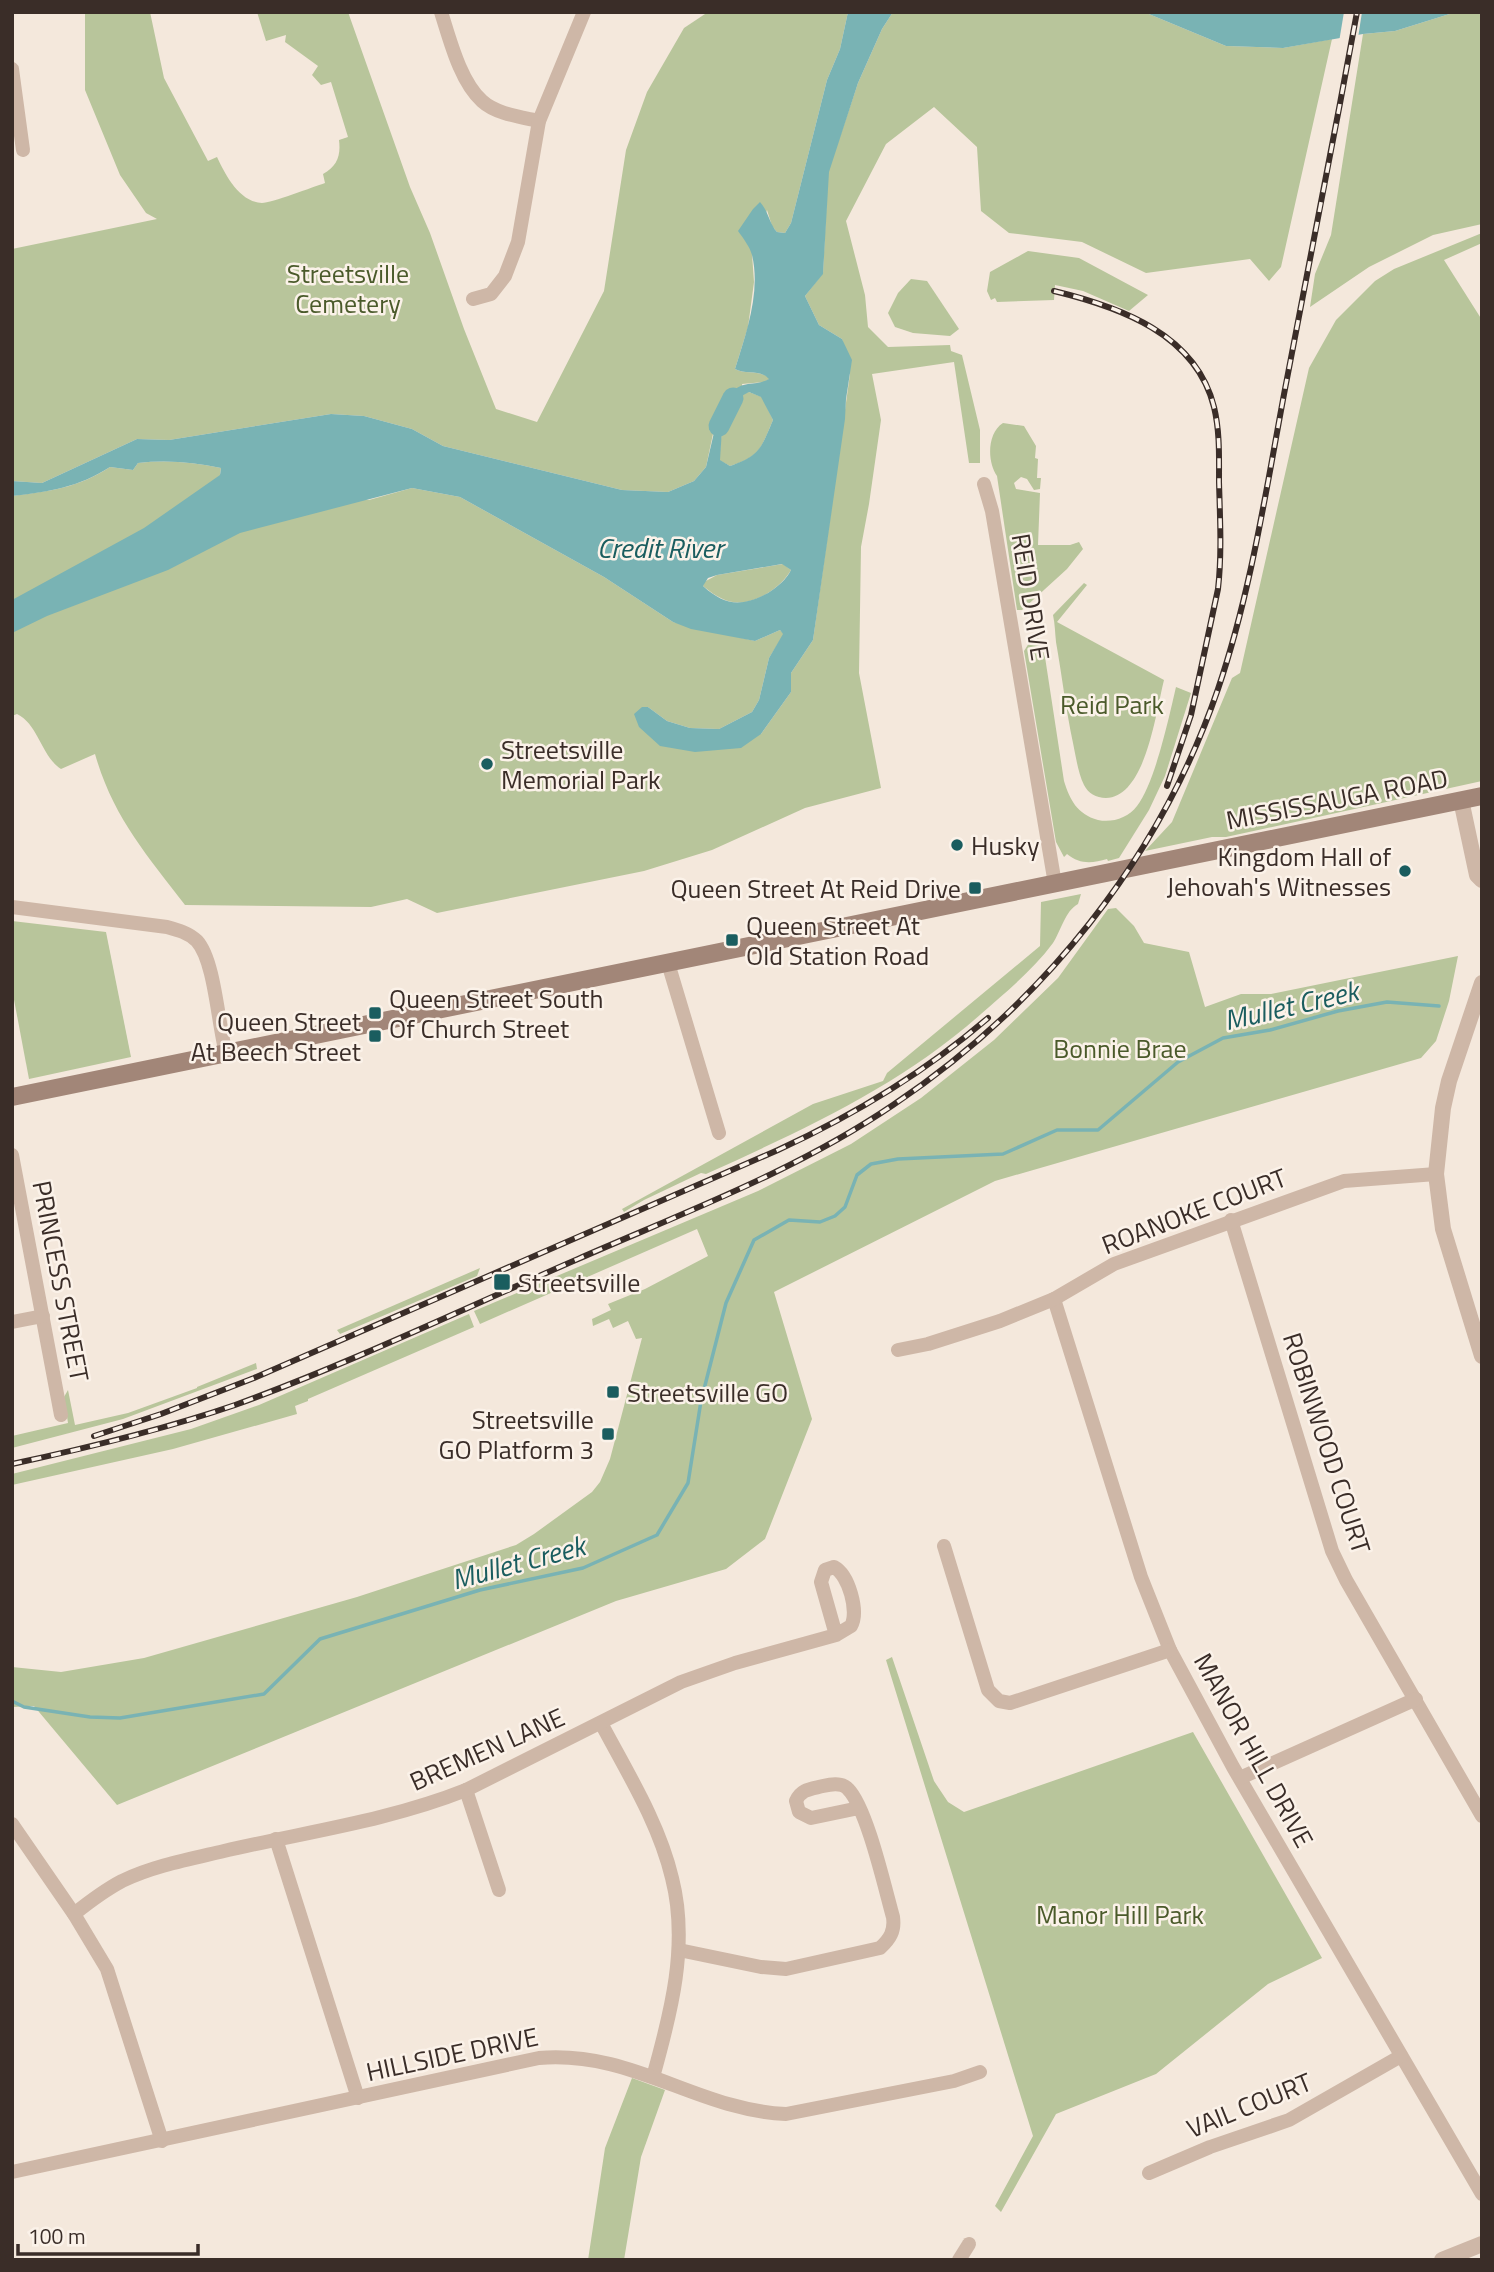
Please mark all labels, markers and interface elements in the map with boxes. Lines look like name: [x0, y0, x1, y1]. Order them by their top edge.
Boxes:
park label: Streetsville Cemetery: [287, 254, 409, 323]
water label: Credit River: [597, 526, 726, 569]
street label: REID DRIVE: [1002, 531, 1060, 663]
park label: Reid Park: [1060, 685, 1164, 724]
place label: Streetsville Memorial Park: [501, 730, 661, 799]
marker: Streetsville Memorial Park: [479, 756, 495, 772]
street label: MISSISSAUGA ROAD: [1223, 758, 1451, 840]
place label: Husky: [971, 826, 1039, 865]
marker: Husky: [949, 837, 965, 853]
place label: Kingdom Hall of Jehovah's Witnesses: [1167, 837, 1391, 906]
marker: Kingdom Hall of Jehovah's Witnesses: [1397, 863, 1413, 879]
place label: Queen Street At Reid Drive: [670, 869, 961, 908]
marker: Queen Street At Reid Drive: [967, 880, 983, 896]
place label: Queen Street At Old Station Road: [746, 906, 929, 975]
marker: Queen Street At Old Station Road: [724, 932, 740, 948]
water label: Mullet Creek: [1220, 968, 1366, 1041]
place label: Queen Street South Of Church Street: [389, 979, 603, 1048]
place label: Queen Street At Beech Street: [191, 1002, 361, 1071]
marker: Queen Street South Of Church Street: [367, 1005, 383, 1021]
marker: Queen Street At Beech Street: [367, 1028, 383, 1044]
park label: Bonnie Brae: [1053, 1029, 1187, 1068]
street label: ROANOKE COURT: [1096, 1158, 1292, 1264]
street label: PRINCESS STREET: [22, 1177, 100, 1385]
place label: Streetsville: [518, 1263, 640, 1302]
marker: Streetsville: [492, 1272, 512, 1292]
street label: ROBINWOOD COURT: [1273, 1327, 1381, 1559]
place label: Streetsville GO: [627, 1373, 788, 1412]
marker: Streetsville GO: [605, 1384, 621, 1400]
place label: Streetsville GO Platform 3: [438, 1400, 594, 1469]
marker: Streetsville GO Platform 3: [600, 1426, 616, 1442]
water label: Mullet Creek: [446, 1523, 593, 1600]
street label: MANOR HILL DRIVE: [1184, 1646, 1324, 1854]
street label: BREMEN LANE: [403, 1697, 571, 1801]
park label: Manor Hill Park: [1036, 1895, 1204, 1934]
street label: HILLSIDE DRIVE: [362, 2017, 542, 2091]
street label: VAIL COURT: [1181, 2062, 1318, 2148]
scale bar: [18, 2212, 198, 2256]
text: 100 m: [28, 2220, 85, 2252]

